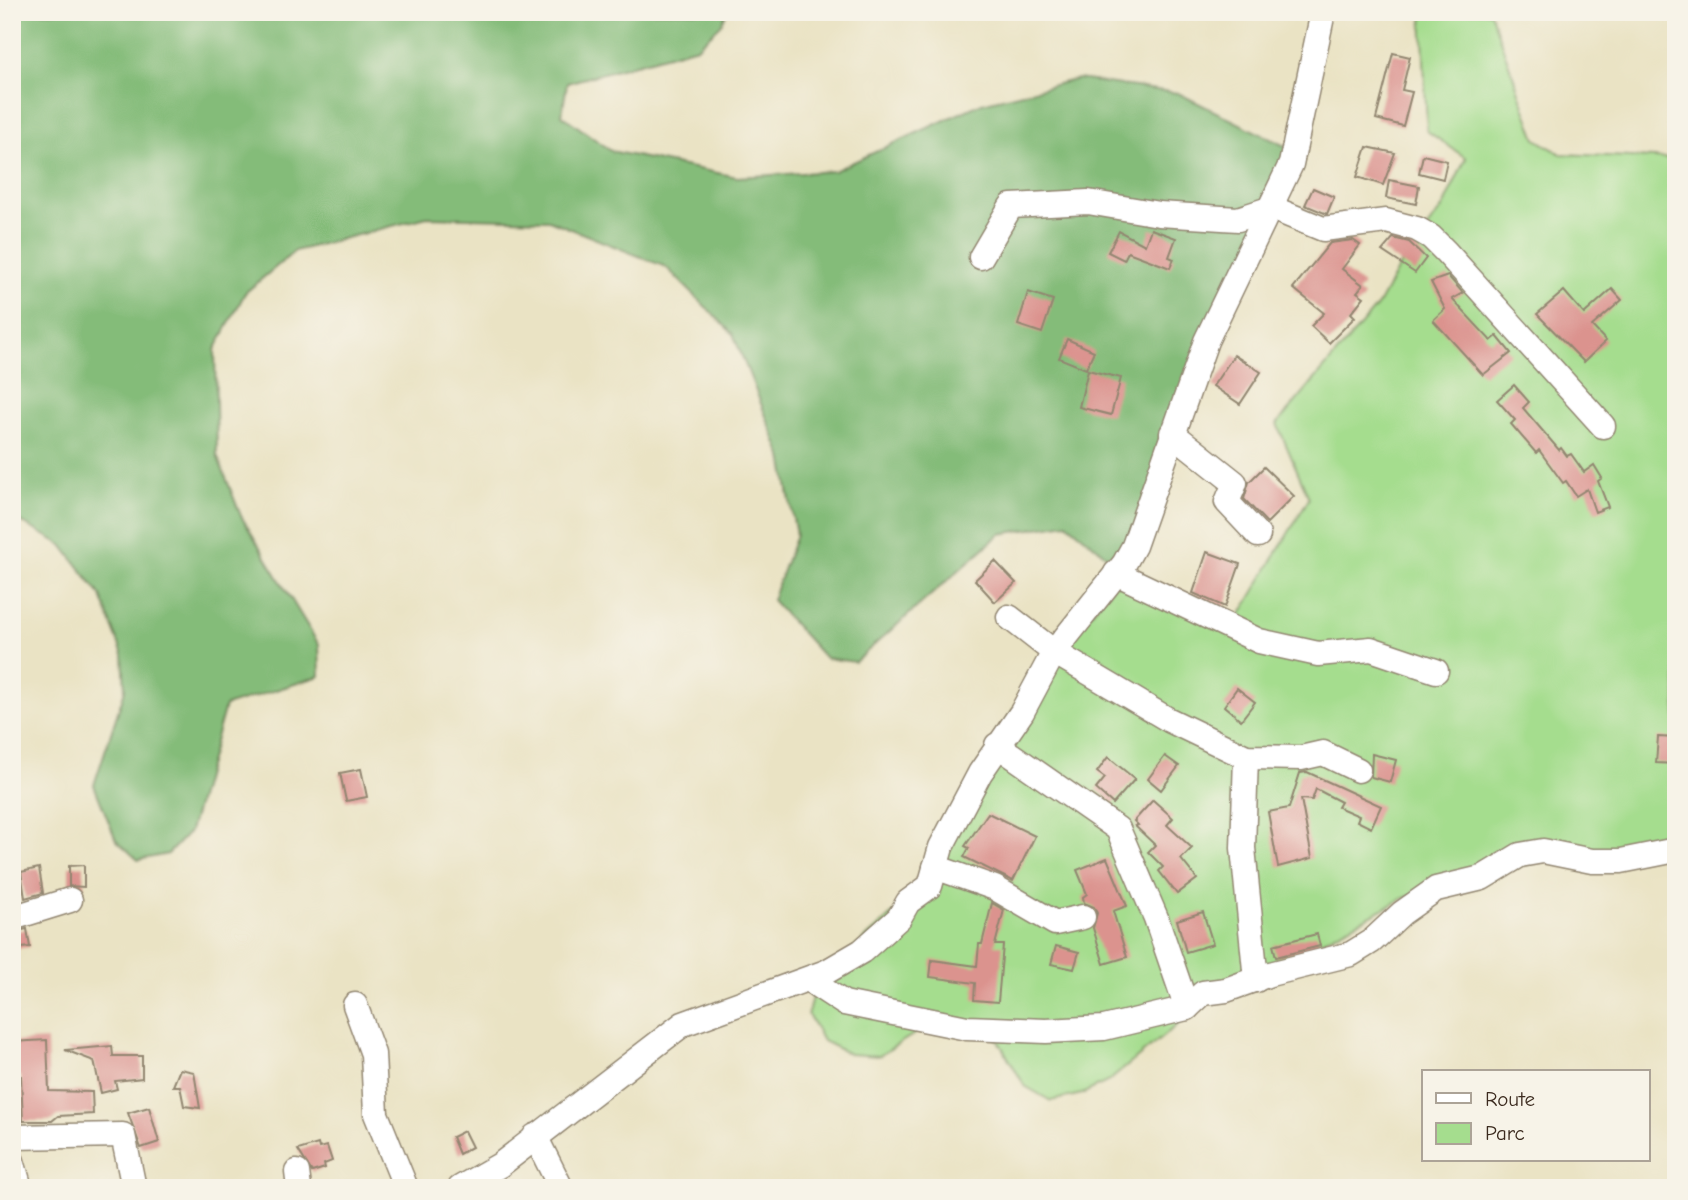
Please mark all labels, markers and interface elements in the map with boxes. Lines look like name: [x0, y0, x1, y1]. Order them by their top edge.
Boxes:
legend: [1422, 1070, 1650, 1162]
text: Route: [1485, 1087, 1535, 1111]
text: Parc: [1485, 1121, 1525, 1145]

